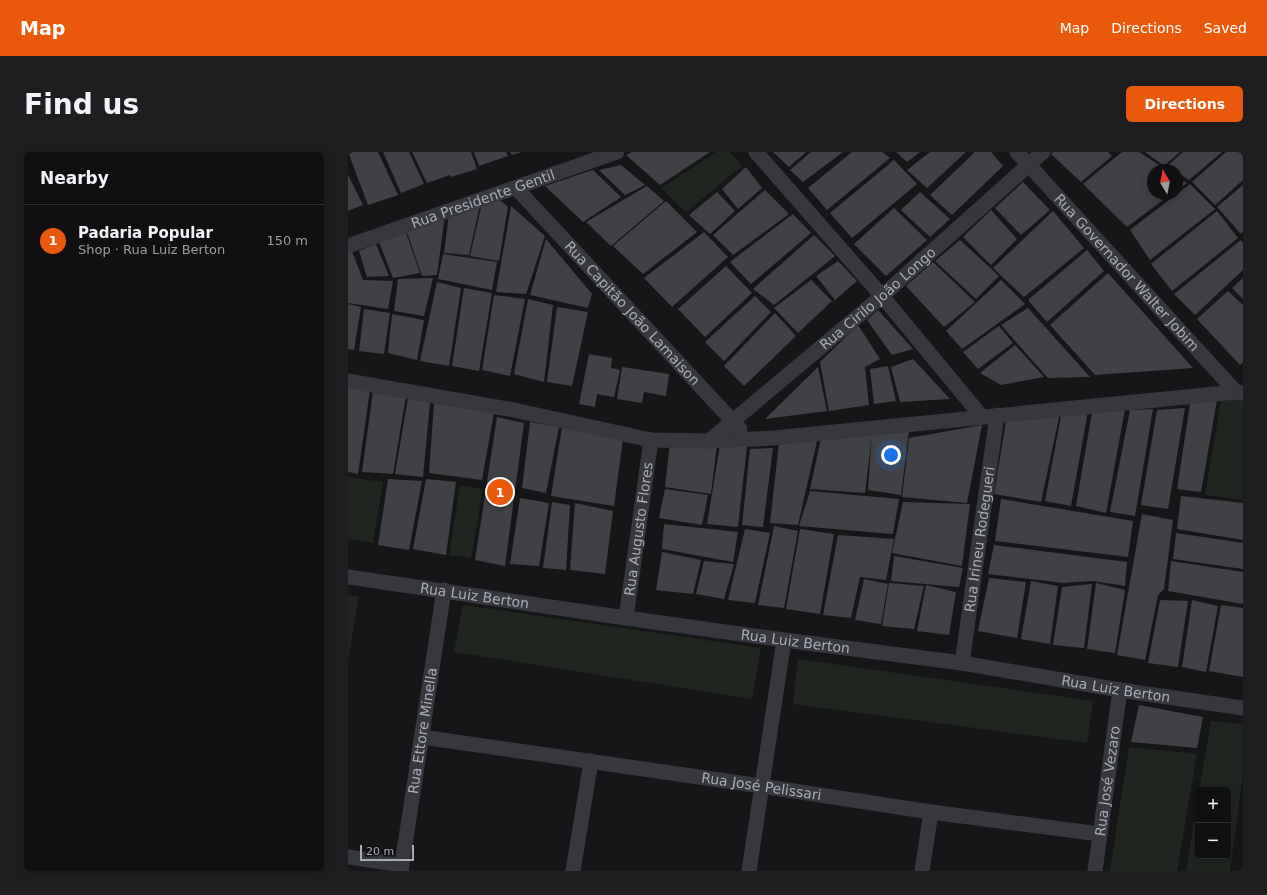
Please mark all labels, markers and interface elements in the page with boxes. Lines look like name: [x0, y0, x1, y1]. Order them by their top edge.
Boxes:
text: Map: [20, 17, 65, 39]
text: Map: [1060, 20, 1089, 36]
text: Directions: [1111, 20, 1182, 36]
text: Saved: [1204, 20, 1247, 36]
button: Directions: [1126, 86, 1243, 122]
text: Find us: [24, 88, 139, 121]
north arrow: [1147, 164, 1183, 200]
street label: Rua Presidente Gentil: [409, 166, 557, 231]
text: Nearby: [40, 168, 109, 188]
street label: Rua Governador Walter Jobim: [1051, 191, 1203, 354]
text: Padaria Popular: [78, 224, 213, 242]
text: 1: [48, 233, 58, 248]
text: 150 m: [266, 233, 308, 248]
street label: Rua Capitão João Lamaison: [562, 238, 703, 389]
text: Shop · Rua Luiz Berton: [78, 242, 225, 257]
street label: Rua Cirilo João Longo: [816, 244, 939, 353]
your location: [881, 445, 901, 465]
street label: Rua Augusto Flores: [621, 461, 656, 597]
street label: Rua Irineu Rodegueri: [961, 465, 998, 613]
pin: 1: [487, 477, 513, 507]
street label: Rua Luiz Berton: [419, 580, 530, 612]
street label: Rua Luiz Berton: [740, 626, 851, 656]
street label: Rua Ettore Minella: [405, 666, 440, 795]
street label: Rua Luiz Berton: [1060, 672, 1171, 705]
street label: Rua José Vezaro: [1092, 725, 1123, 837]
street label: Rua José Pelissari: [700, 769, 823, 803]
map controls: [1195, 787, 1231, 859]
button: +: [1195, 787, 1231, 823]
button: −: [1195, 823, 1231, 859]
scale bar: [360, 843, 414, 862]
text: 20 m: [366, 845, 394, 858]

